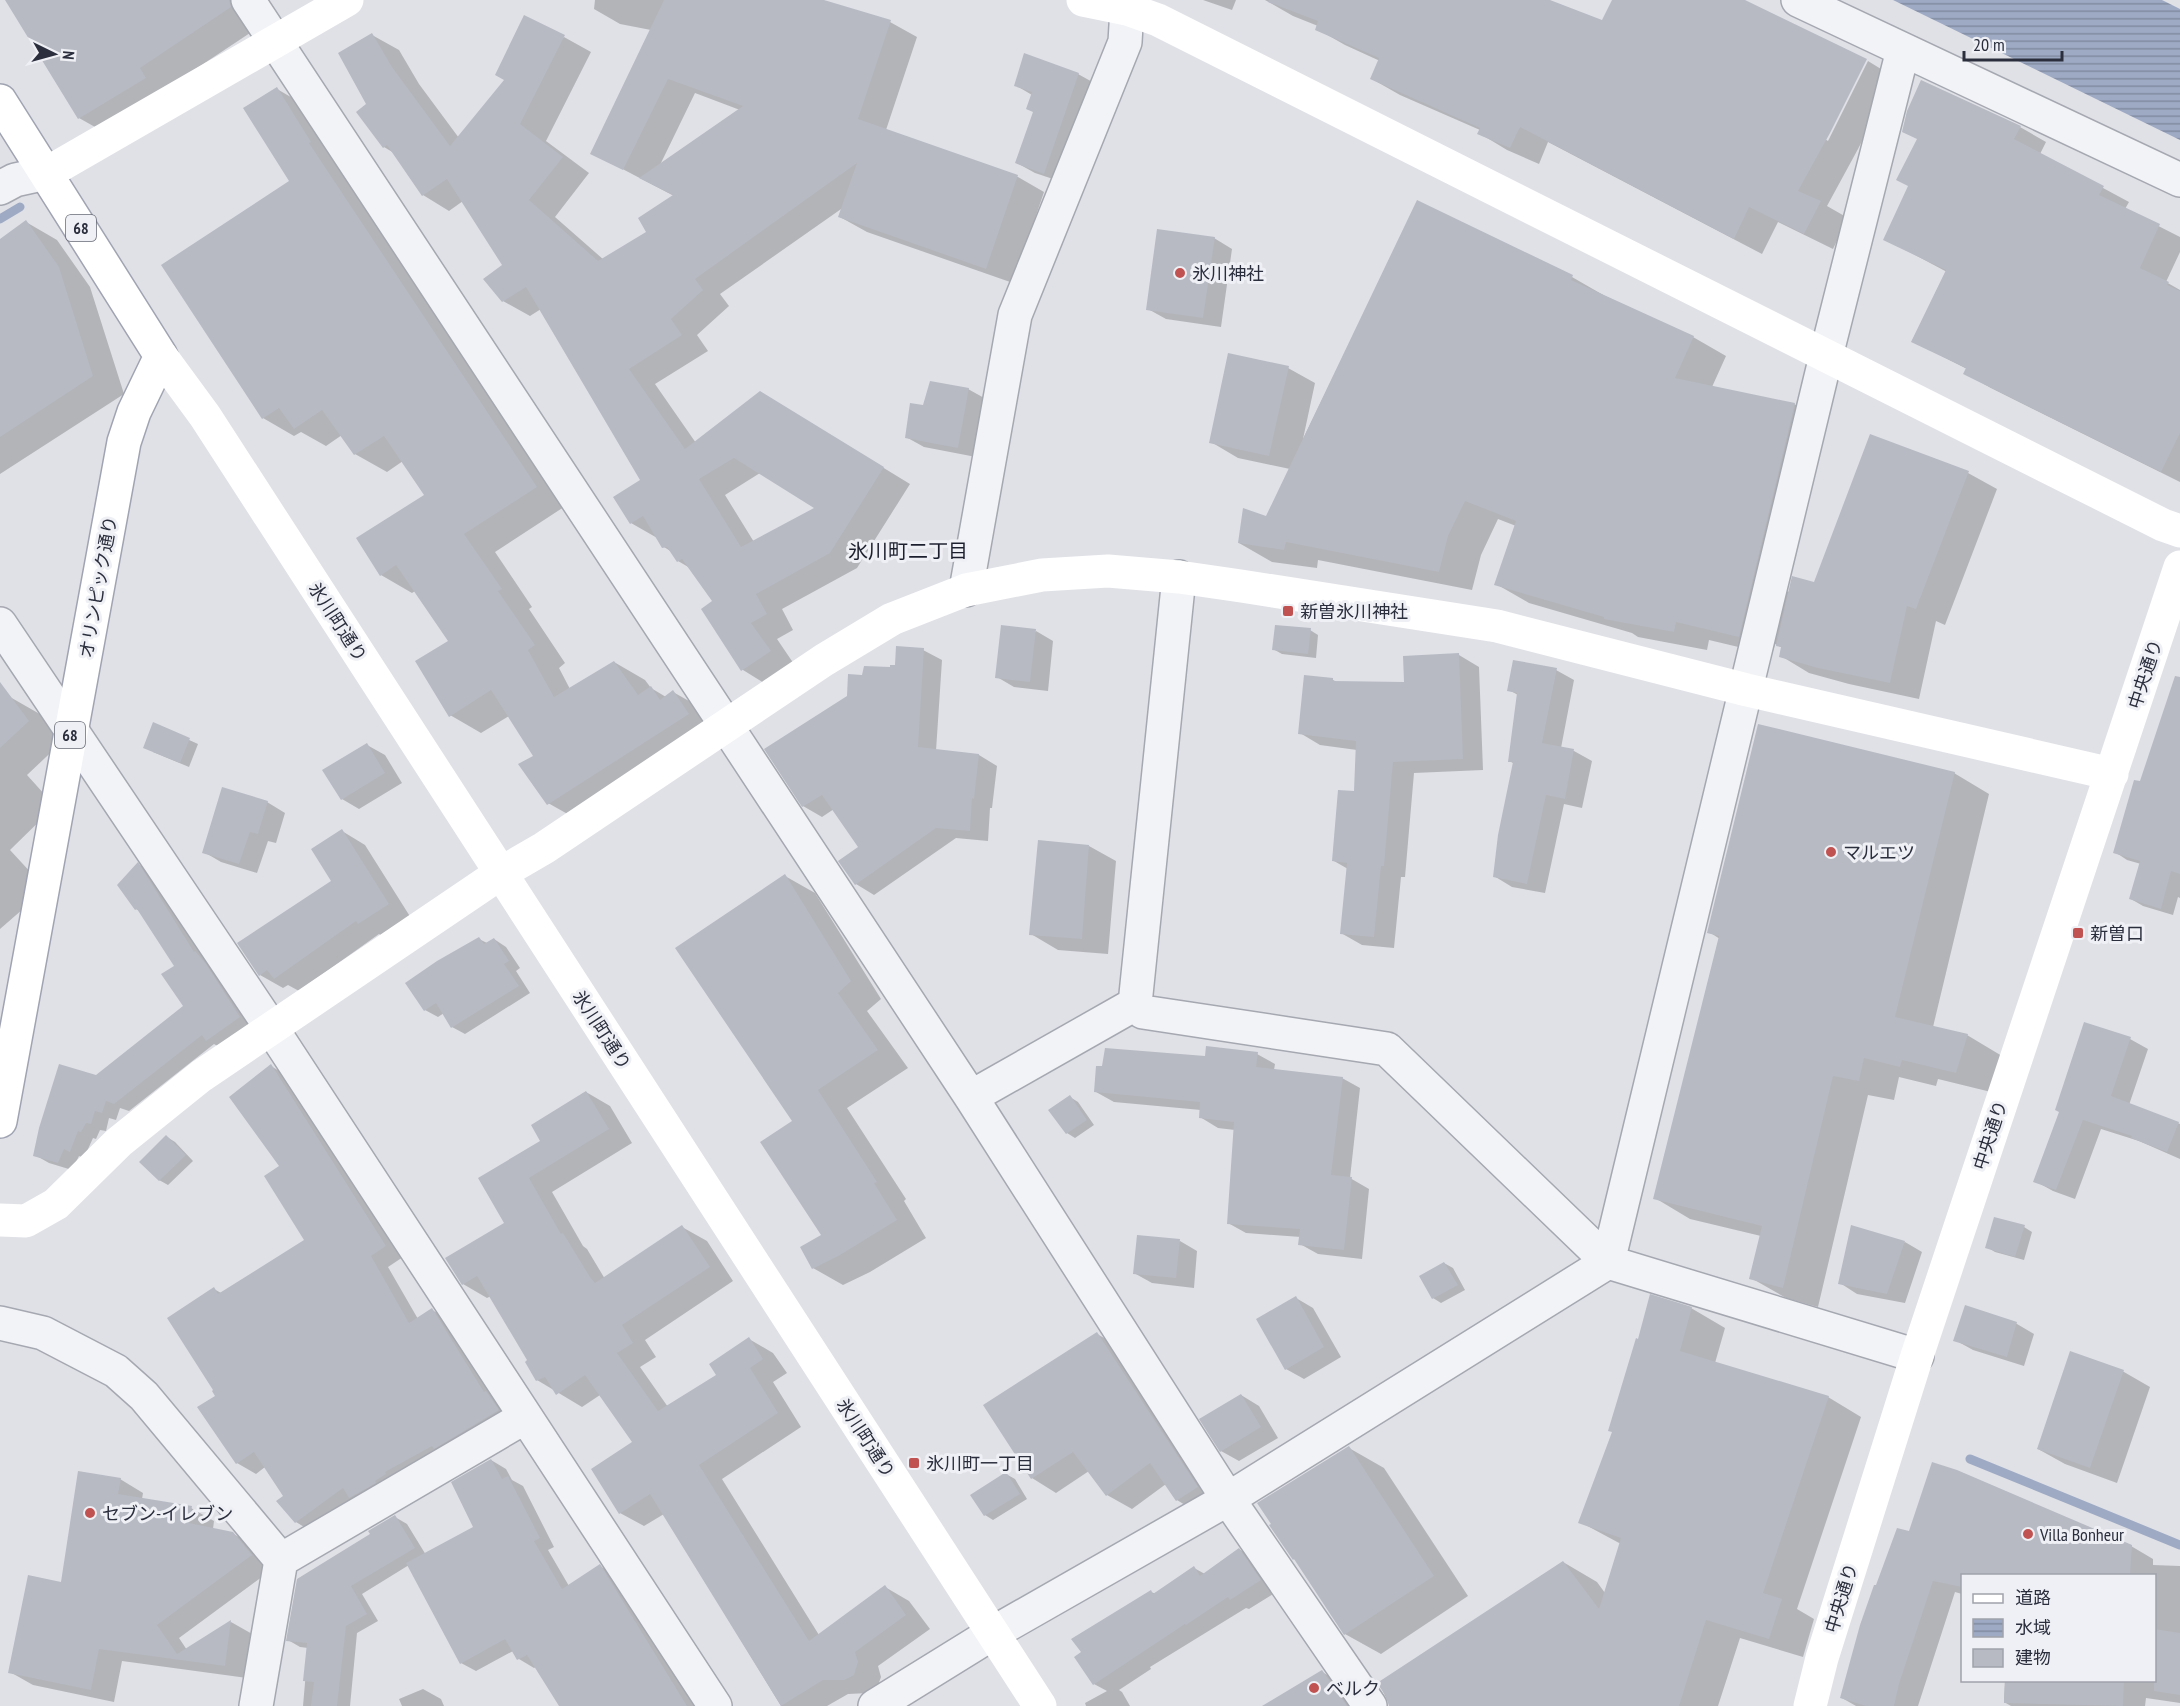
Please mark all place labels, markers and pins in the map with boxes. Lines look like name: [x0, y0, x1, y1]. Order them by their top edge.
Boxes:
place label: 氷川神社: [1192, 262, 1264, 285]
marker: 氷川神社: [1173, 266, 1187, 280]
place label: 新曽氷川神社: [1300, 600, 1408, 623]
marker: 新曽氷川神社: [1281, 604, 1295, 618]
place label: マルエツ: [1843, 841, 1915, 864]
marker: マルエツ: [1824, 845, 1838, 859]
place label: 新曽口: [2090, 922, 2144, 945]
marker: 新曽口: [2071, 926, 2085, 940]
place label: 氷川町一丁目: [926, 1452, 1034, 1475]
marker: 氷川町一丁目: [907, 1456, 921, 1470]
place label: セブン-イレブン: [102, 1502, 233, 1525]
marker: セブン-イレブン: [83, 1506, 97, 1520]
place label: Villa Bonheur: [2039, 1523, 2124, 1546]
marker: Villa Bonheur: [2021, 1527, 2035, 1541]
place label: ベルク: [1326, 1677, 1380, 1700]
marker: ベルク: [1307, 1681, 1321, 1695]

